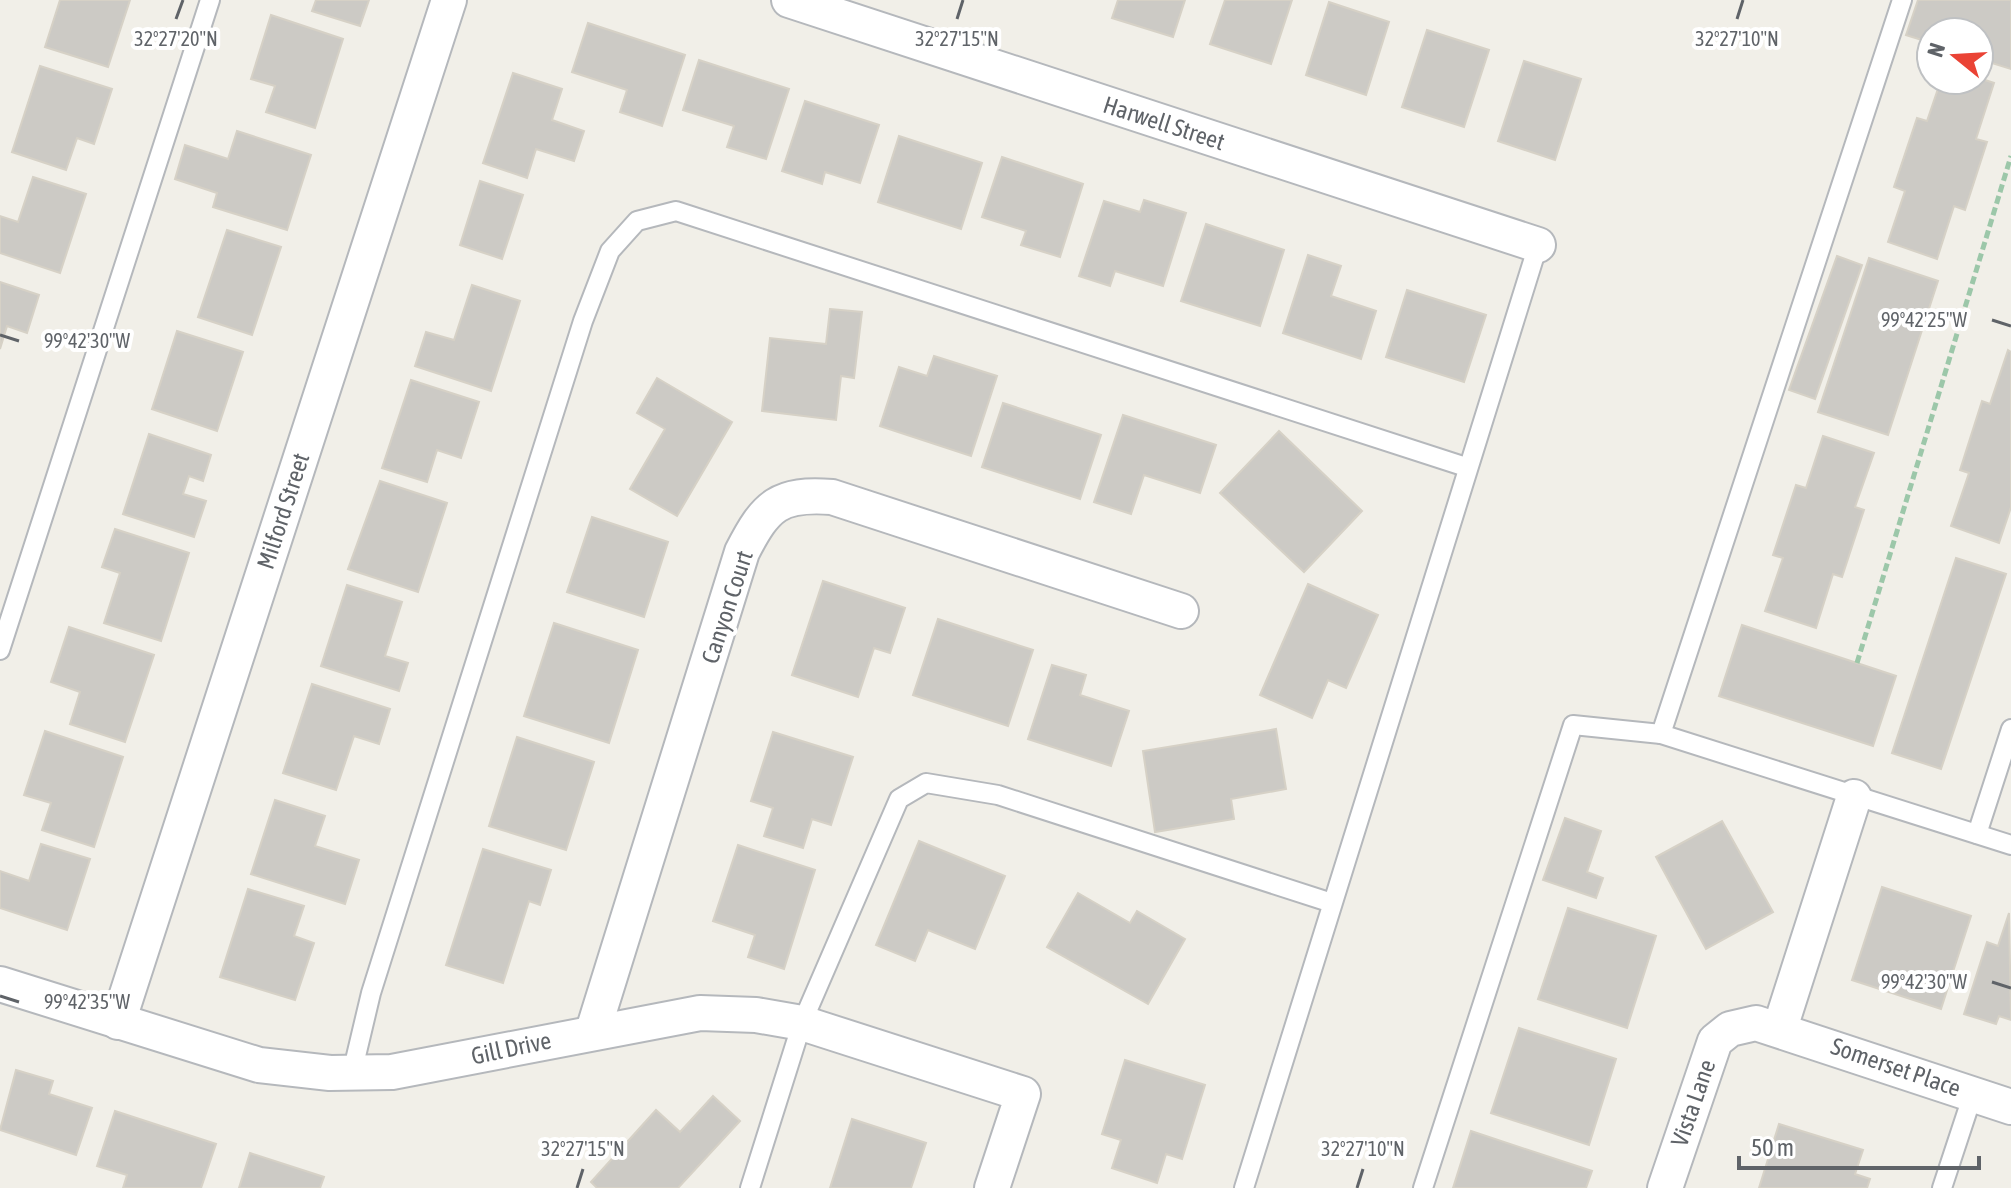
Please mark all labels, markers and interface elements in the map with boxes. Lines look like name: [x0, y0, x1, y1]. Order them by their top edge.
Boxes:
north arrow: [1915, 16, 1995, 96]
text: 32°27'20"N: [134, 27, 218, 50]
text: 32°27'15"N: [915, 27, 999, 50]
text: 32°27'10"N: [1695, 27, 1779, 50]
text: N: [1922, 40, 1950, 60]
street label: Harwell Street: [1100, 91, 1228, 155]
text: 99°42'25"W: [1881, 308, 1968, 331]
text: 99°42'30"W: [44, 329, 131, 352]
street label: Milford Street: [252, 450, 314, 572]
street label: Canyon Court: [696, 547, 758, 667]
text: 99°42'30"W: [1881, 970, 1968, 993]
text: 99°42'35"W: [44, 990, 131, 1013]
street label: Gill Drive: [469, 1026, 553, 1070]
street label: Somerset Place: [1828, 1032, 1964, 1102]
street label: Vista Lane: [1666, 1056, 1720, 1150]
scale bar: [1739, 1120, 1979, 1170]
text: 50 m: [1751, 1134, 1794, 1161]
text: 32°27'15"N: [541, 1137, 625, 1160]
text: 32°27'10"N: [1321, 1137, 1405, 1160]

